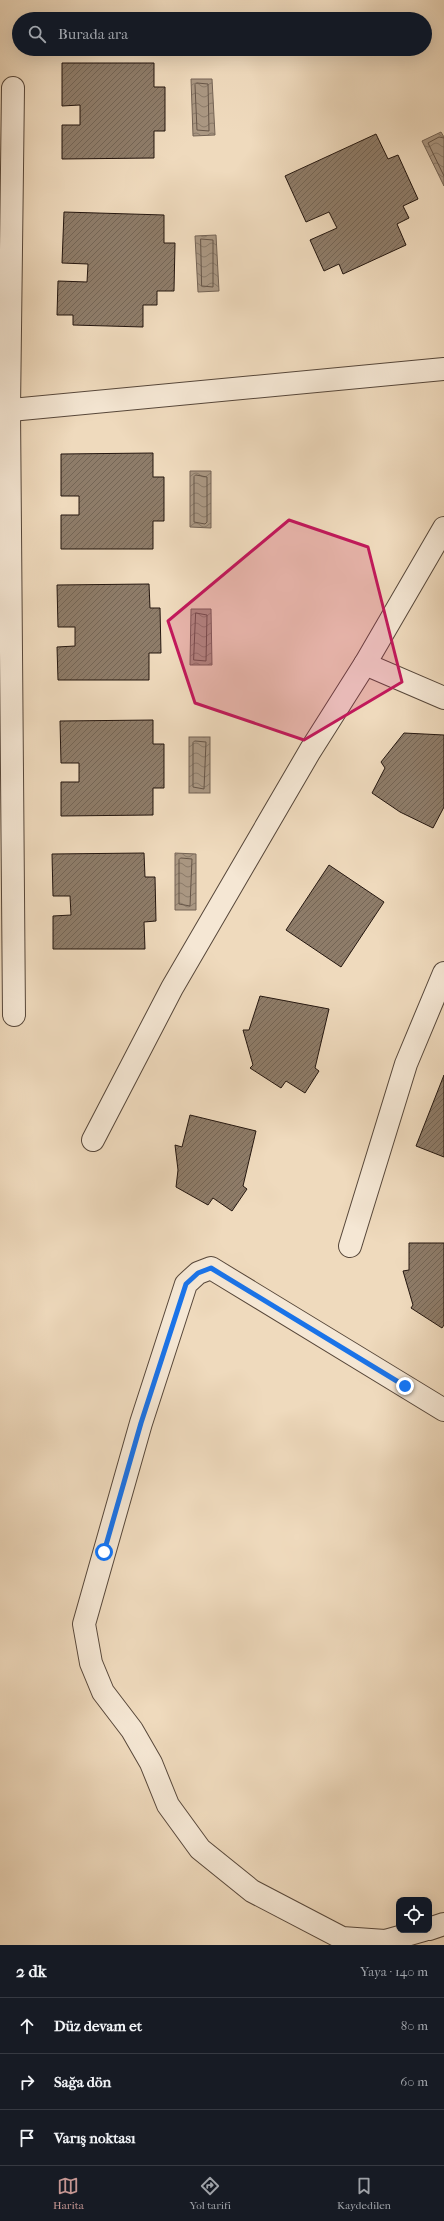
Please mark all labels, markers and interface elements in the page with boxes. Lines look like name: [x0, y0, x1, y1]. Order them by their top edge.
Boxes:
search box: [12, 12, 432, 56]
icon: search: [26, 23, 48, 45]
text: Burada ara: [58, 25, 128, 43]
route end: [396, 1377, 414, 1395]
route start: [95, 1543, 113, 1561]
map controls: [396, 1897, 432, 1933]
button: locate: [396, 1897, 432, 1933]
text: 2 dk: [16, 1961, 46, 1981]
text: Yaya · 140 m: [360, 1964, 428, 1979]
icon: ahead: [16, 2015, 38, 2037]
text: Düz devam et: [54, 2017, 142, 2035]
text: 80 m: [401, 2018, 428, 2033]
icon: right: [16, 2071, 38, 2093]
text: Sağa dön: [54, 2073, 111, 2091]
text: 60 m: [400, 2074, 428, 2089]
icon: arrive: [16, 2127, 38, 2149]
text: Varış noktası: [54, 2129, 135, 2147]
tab: Harita: [53, 2175, 84, 2212]
tab: Yol tarifi: [190, 2175, 231, 2212]
tab: Kaydedilen: [337, 2175, 391, 2212]

